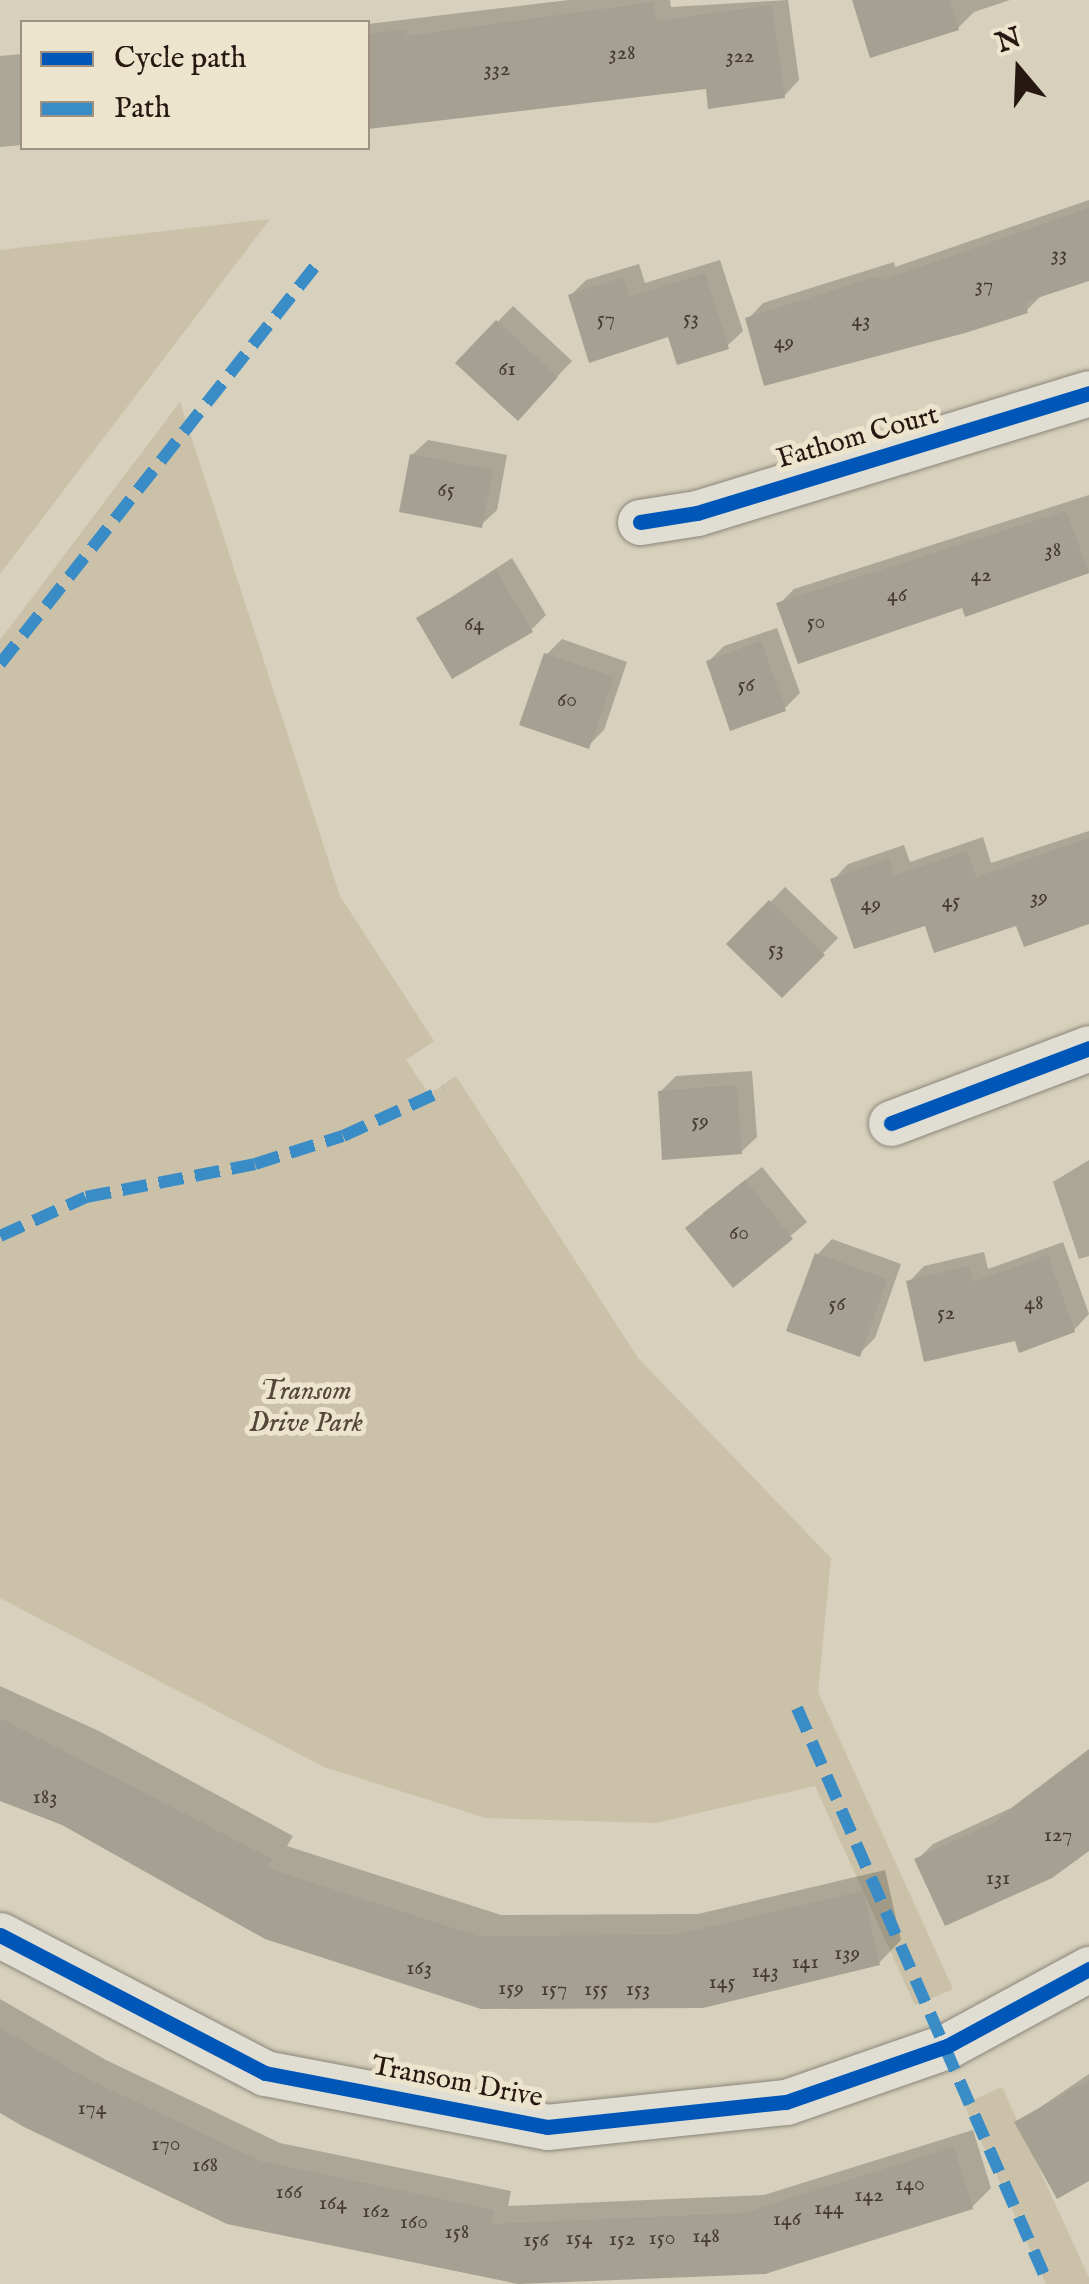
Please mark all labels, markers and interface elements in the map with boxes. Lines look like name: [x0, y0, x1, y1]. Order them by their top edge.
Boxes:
legend: [20, 20, 370, 150]
north arrow: [969, 20, 1069, 120]
text: N: [992, 21, 1026, 62]
text: Cycle path: [114, 40, 247, 78]
house number: 328: [608, 41, 636, 67]
house number: 322: [726, 44, 754, 70]
house number: 332: [484, 57, 510, 83]
text: Path: [114, 90, 170, 128]
house number: 33: [1051, 242, 1067, 268]
house number: 37: [975, 273, 993, 299]
house number: 53: [683, 306, 699, 332]
house number: 57: [597, 307, 615, 333]
house number: 43: [851, 308, 871, 334]
house number: 49: [774, 330, 794, 356]
house number: 61: [498, 357, 516, 383]
street label: Fathom Court: [774, 399, 942, 477]
house number: 65: [437, 478, 455, 504]
house number: 38: [1045, 538, 1061, 564]
house number: 42: [970, 563, 992, 589]
house number: 46: [887, 583, 907, 609]
house number: 50: [807, 610, 825, 636]
house number: 64: [464, 612, 484, 638]
house number: 56: [737, 673, 755, 699]
house number: 60: [557, 688, 577, 714]
house number: 39: [1030, 885, 1048, 911]
house number: 45: [942, 889, 960, 915]
house number: 49: [861, 892, 881, 918]
house number: 53: [768, 937, 784, 963]
house number: 59: [691, 1109, 709, 1135]
house number: 60: [729, 1221, 749, 1247]
house number: 48: [1024, 1291, 1044, 1317]
house number: 56: [828, 1292, 846, 1318]
house number: 52: [937, 1301, 955, 1327]
park label: Transom Drive Park: [249, 1375, 363, 1441]
house number: 183: [32, 1785, 58, 1811]
house number: 127: [1044, 1823, 1072, 1849]
house number: 131: [986, 1866, 1010, 1892]
house number: 139: [834, 1941, 860, 1967]
house number: 141: [791, 1950, 819, 1976]
house number: 163: [406, 1956, 432, 1982]
house number: 143: [751, 1959, 779, 1985]
house number: 145: [709, 1970, 735, 1996]
house number: 159: [498, 1976, 524, 2002]
house number: 157: [541, 1977, 567, 2003]
house number: 155: [584, 1977, 608, 2003]
house number: 153: [626, 1977, 650, 2003]
street label: Transom Drive: [369, 2050, 545, 2116]
house number: 174: [77, 2096, 107, 2122]
house number: 170: [151, 2132, 181, 2158]
house number: 168: [192, 2153, 218, 2179]
house number: 140: [895, 2172, 925, 2198]
house number: 166: [276, 2180, 302, 2206]
house number: 142: [854, 2183, 884, 2209]
house number: 164: [319, 2191, 347, 2217]
house number: 144: [814, 2196, 844, 2222]
house number: 162: [362, 2199, 390, 2225]
house number: 146: [773, 2207, 801, 2233]
house number: 160: [400, 2210, 428, 2236]
house number: 158: [445, 2220, 469, 2246]
house number: 148: [692, 2224, 720, 2250]
house number: 154: [566, 2226, 592, 2252]
house number: 150: [649, 2226, 675, 2252]
house number: 152: [609, 2227, 635, 2253]
house number: 156: [523, 2228, 549, 2254]

